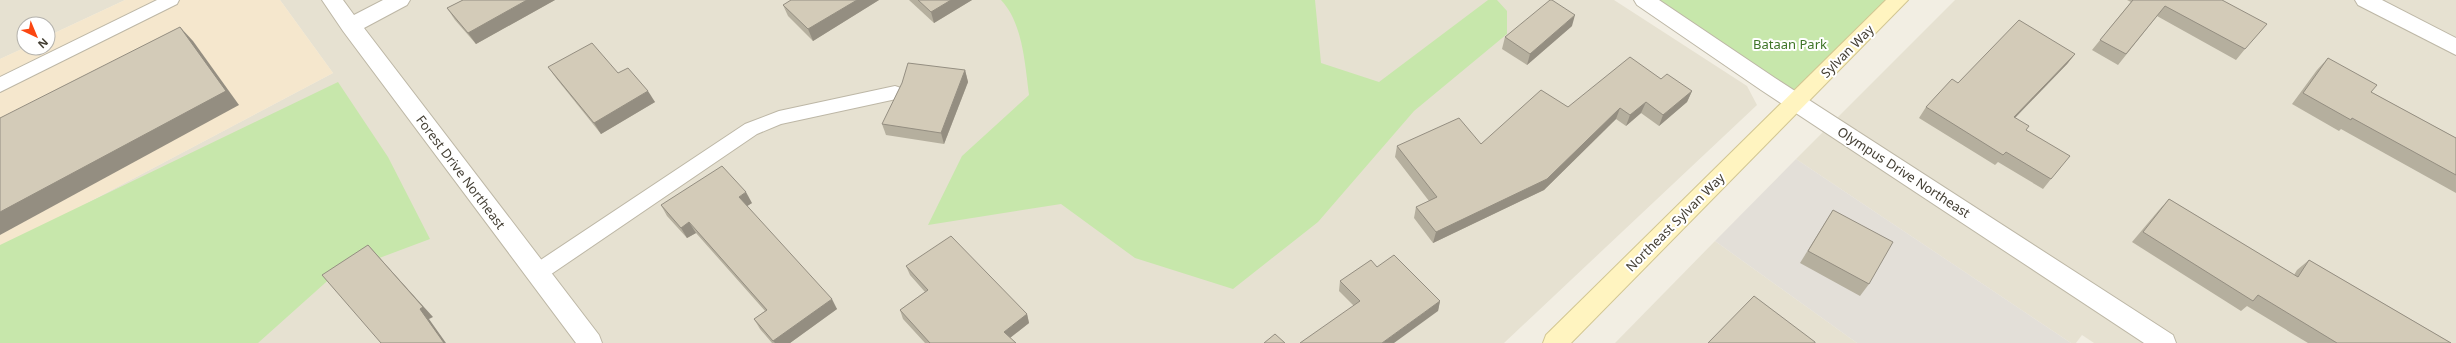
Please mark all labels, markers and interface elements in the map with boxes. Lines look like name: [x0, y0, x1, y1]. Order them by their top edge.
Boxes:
north arrow: [16, 16, 56, 56]
street label: Sylvan Way: [1817, 20, 1878, 81]
text: N: [35, 35, 52, 52]
park label: Bataan Park: [1753, 35, 1827, 53]
street label: Forest Drive Northeast: [412, 111, 510, 233]
street label: Olympus Drive Northeast: [1834, 122, 1974, 222]
street label: Northeast Sylvan Way: [1622, 168, 1729, 275]

